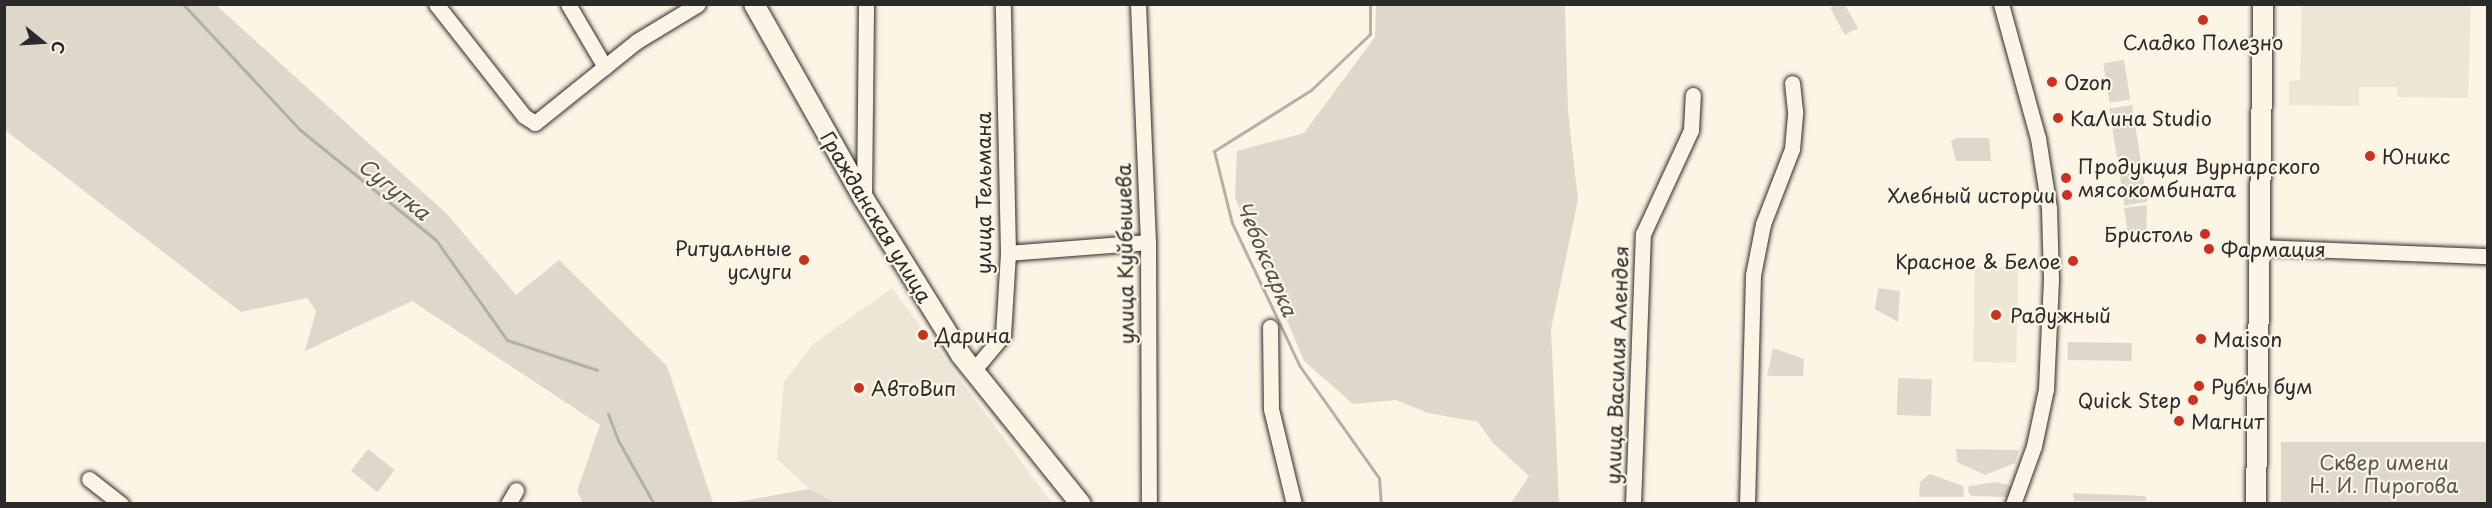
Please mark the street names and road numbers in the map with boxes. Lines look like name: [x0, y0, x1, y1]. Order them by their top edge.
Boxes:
street label: улица Тельмана: [971, 111, 995, 275]
street label: Гражданская улица: [815, 126, 937, 308]
street label: улица Куйбышева: [1111, 163, 1139, 345]
street label: улица Василия Алендея: [1601, 245, 1633, 485]

